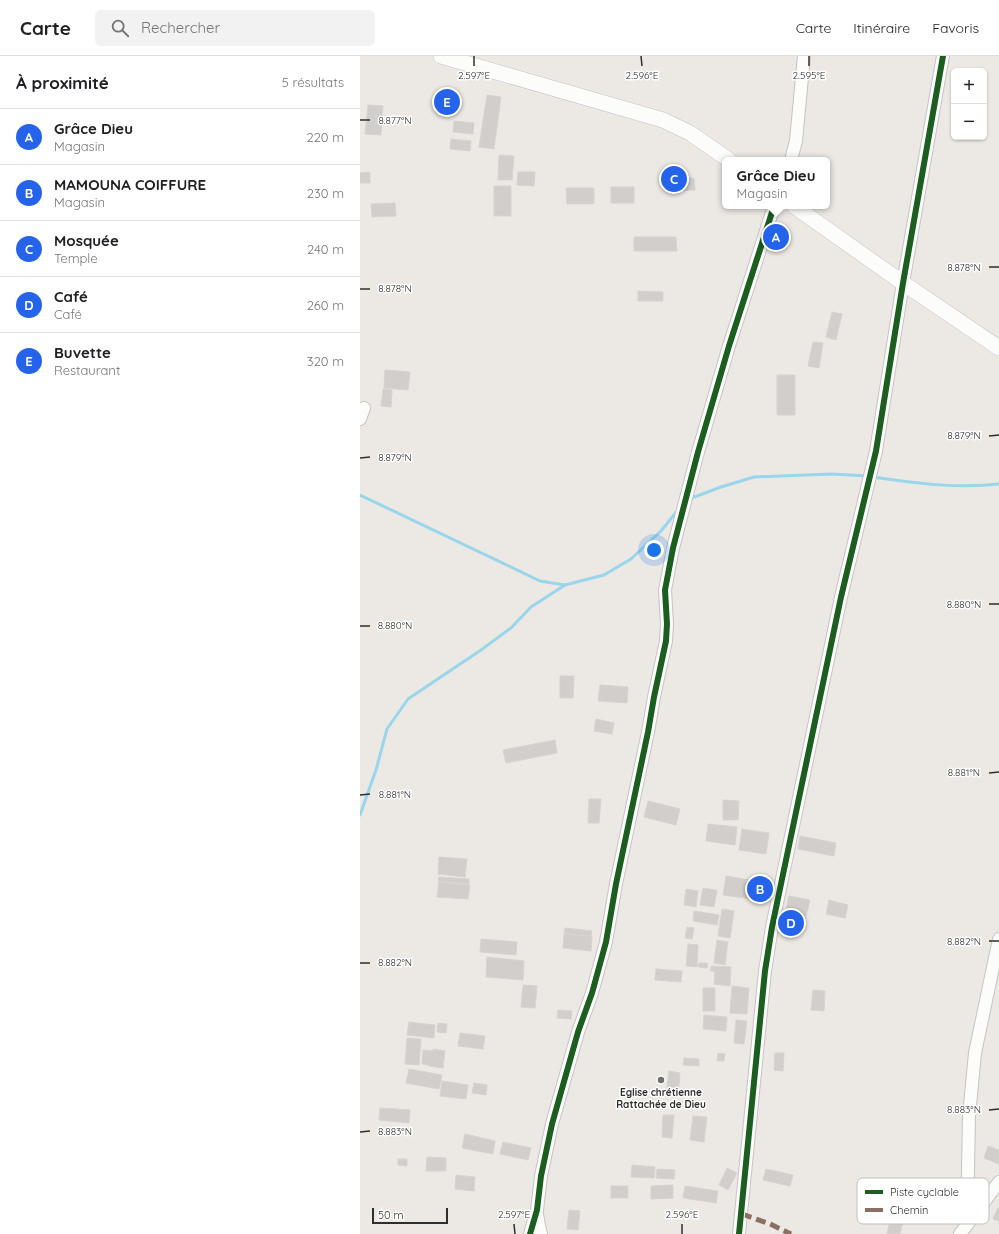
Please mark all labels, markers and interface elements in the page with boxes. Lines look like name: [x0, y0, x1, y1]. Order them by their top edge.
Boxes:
search box: [95, 10, 375, 46]
text: Carte: [20, 16, 71, 40]
icon: search: [109, 17, 131, 39]
text: Rechercher: [141, 18, 220, 37]
text: Carte: [796, 19, 831, 37]
text: Itinéraire: [853, 19, 910, 37]
text: Favoris: [932, 19, 979, 37]
map controls: [951, 68, 987, 140]
button: +: [951, 68, 987, 104]
text: 2.597°E: [458, 69, 490, 82]
text: 2.596°E: [626, 69, 659, 82]
text: 2.595°E: [793, 69, 826, 82]
text: À proximité: [16, 72, 109, 93]
text: 5 résultats: [282, 74, 344, 90]
pin: E: [434, 87, 460, 117]
button: −: [951, 104, 987, 140]
text: 8.877°N: [378, 114, 412, 127]
text: Grâce Dieu: [54, 119, 133, 138]
text: A: [25, 129, 33, 145]
text: 220 m: [306, 129, 344, 145]
text: Magasin: [54, 138, 105, 154]
popup: [722, 157, 830, 209]
pin: C: [661, 164, 687, 194]
text: Grâce Dieu: [737, 166, 815, 185]
text: MAMOUNA COIFFURE: [54, 175, 206, 194]
text: B: [25, 185, 33, 201]
text: 230 m: [307, 185, 344, 201]
text: Magasin: [737, 185, 787, 201]
text: Magasin: [54, 194, 105, 210]
pin: A: [763, 222, 789, 252]
text: Mosquée: [54, 231, 119, 250]
text: C: [25, 241, 33, 257]
text: 240 m: [307, 241, 344, 257]
text: Temple: [54, 250, 98, 266]
text: 8.878°N: [947, 261, 981, 274]
text: 8.878°N: [378, 282, 412, 295]
text: Café: [54, 287, 88, 306]
text: D: [24, 297, 34, 313]
text: 260 m: [307, 297, 344, 313]
text: Café: [54, 306, 82, 322]
text: Buvette: [54, 343, 111, 362]
text: E: [25, 353, 33, 369]
text: 320 m: [307, 353, 344, 369]
text: Restaurant: [54, 362, 120, 378]
text: 8.879°N: [947, 429, 981, 442]
text: 8.879°N: [378, 451, 412, 464]
your location: [644, 540, 664, 560]
text: 8.880°N: [947, 598, 981, 611]
text: 8.880°N: [378, 619, 412, 632]
text: 8.881°N: [948, 766, 980, 779]
text: 8.881°N: [379, 788, 411, 801]
pin: B: [747, 874, 773, 904]
pin: D: [778, 908, 804, 938]
text: 8.882°N: [947, 935, 981, 948]
text: 8.882°N: [378, 956, 412, 969]
marker: Eglise chrétienne Rattachée de Dieu: [656, 1075, 666, 1085]
place label: Eglise chrétienne Rattachée de Dieu: [616, 1086, 706, 1111]
text: 8.883°N: [947, 1103, 981, 1116]
text: 8.883°N: [378, 1125, 412, 1138]
legend: [857, 1178, 989, 1224]
text: Piste cyclable: [890, 1185, 959, 1199]
text: Chemin: [890, 1203, 928, 1217]
scale bar: [372, 1206, 448, 1225]
text: 50 m: [378, 1208, 404, 1222]
text: 2.597°E: [498, 1208, 530, 1221]
text: 2.596°E: [666, 1208, 699, 1221]

